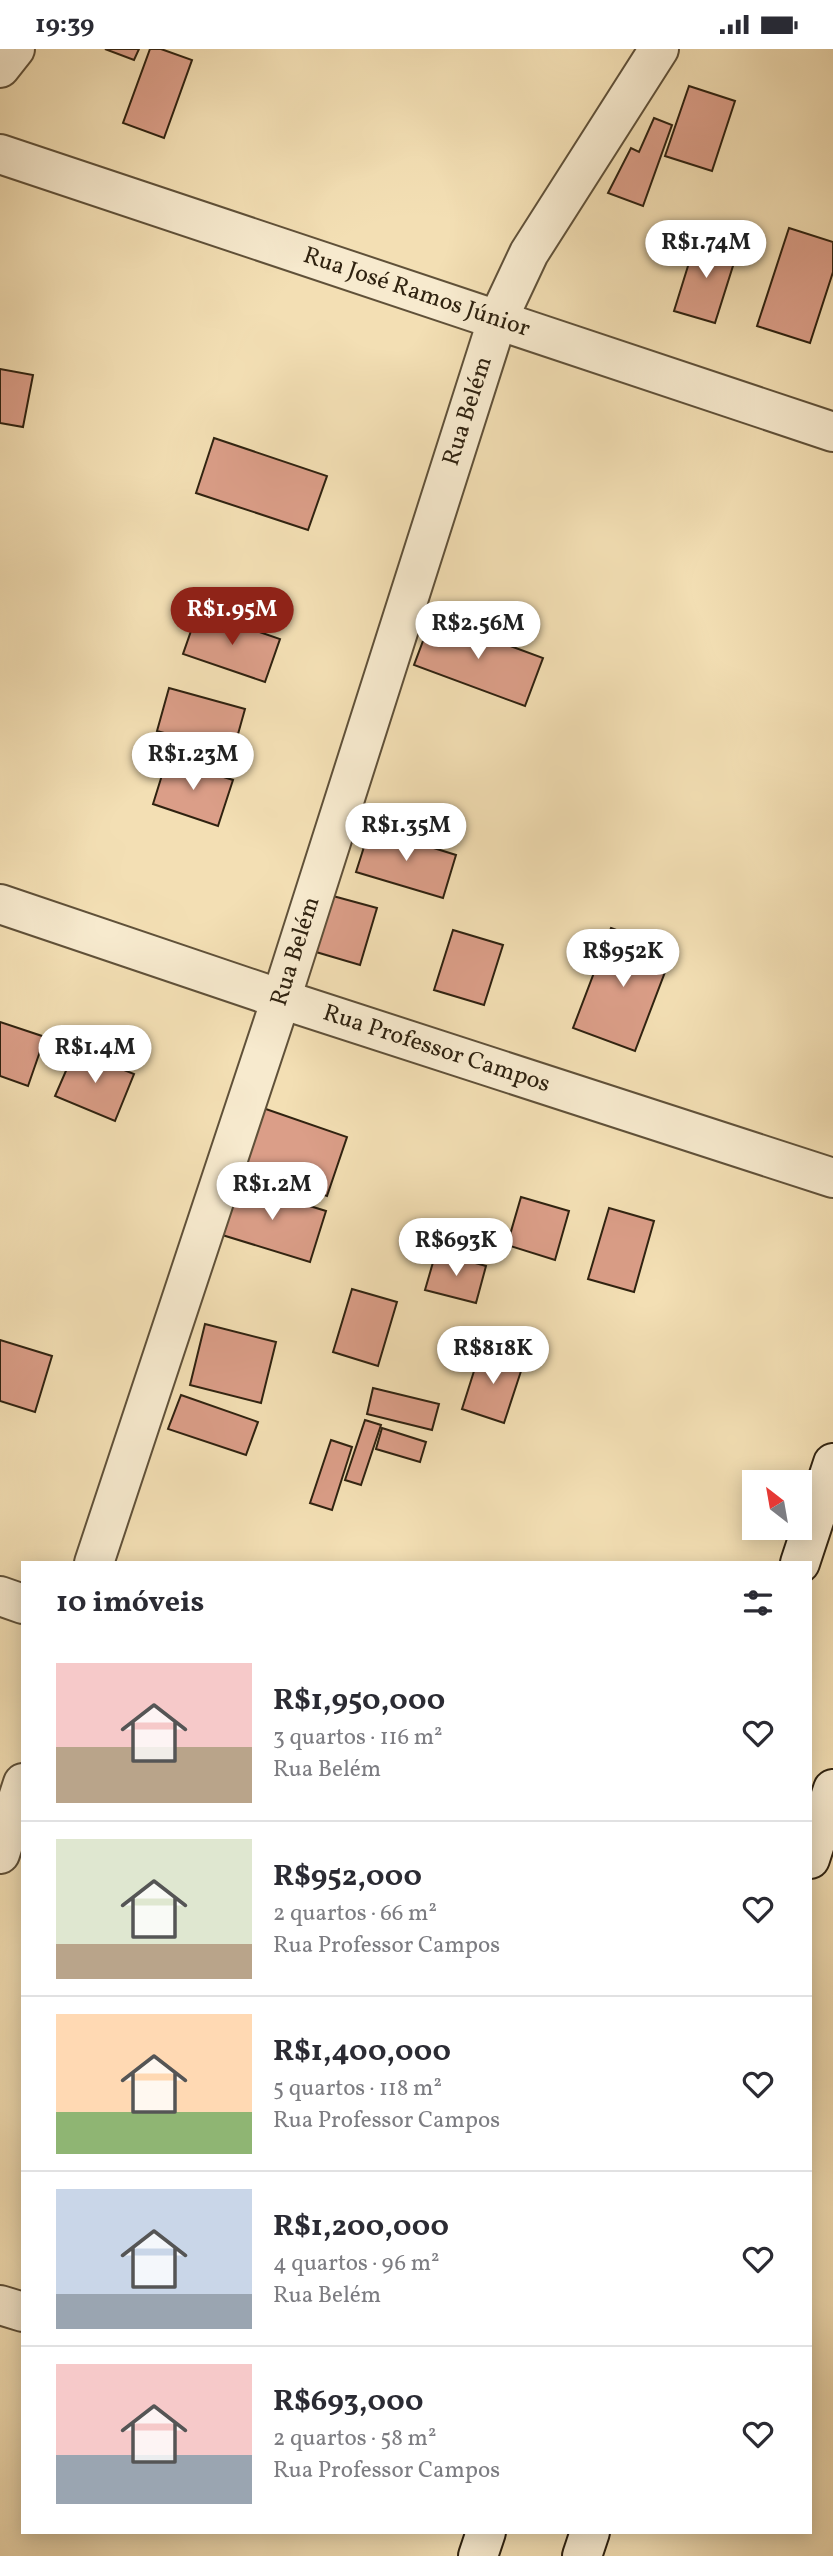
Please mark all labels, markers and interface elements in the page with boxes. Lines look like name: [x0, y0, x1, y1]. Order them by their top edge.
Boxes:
text: 19:39: [35, 7, 94, 43]
pin: R$1.74M: [641, 221, 771, 280]
text: R$1.74M: [661, 227, 751, 259]
street label: Rua José Ramos Júnior: [299, 239, 534, 347]
street label: Rua Belém: [435, 352, 502, 470]
pin: R$1.95M: [167, 587, 297, 647]
text: R$1.95M: [187, 594, 277, 626]
pin: R$2.56M: [413, 601, 543, 661]
text: R$2.56M: [431, 608, 525, 640]
pin: R$1.23M: [128, 733, 258, 792]
text: R$1.23M: [148, 739, 238, 771]
pin: R$1.35M: [341, 803, 471, 863]
text: R$1.35M: [361, 810, 451, 842]
street label: Rua Belém: [263, 893, 329, 1010]
pin: R$952K: [566, 929, 680, 989]
text: R$952K: [582, 936, 664, 968]
street label: Rua Professor Campos: [318, 997, 554, 1102]
pin: R$1.4M: [38, 1025, 152, 1085]
text: R$1.4M: [55, 1032, 135, 1064]
pin: R$1.2M: [215, 1163, 329, 1222]
text: R$1.2M: [233, 1169, 311, 1201]
pin: R$693K: [399, 1219, 513, 1278]
text: R$693K: [415, 1225, 497, 1257]
pin: R$818K: [436, 1327, 550, 1386]
text: R$818K: [453, 1333, 533, 1365]
north arrow: [742, 1470, 812, 1540]
map controls: [742, 1470, 812, 1540]
text: 10 imóveis: [56, 1582, 204, 1624]
icon: filters: [739, 1584, 777, 1622]
text: R$1,950,000: [273, 1680, 445, 1722]
icon: home: [112, 1691, 196, 1775]
icon: heart: [739, 1714, 777, 1752]
text: 3 quartos · 116 m²: [273, 1722, 443, 1754]
text: Rua Belém: [273, 1754, 381, 1786]
text: R$952,000: [273, 1856, 422, 1898]
icon: home: [112, 1867, 196, 1951]
icon: heart: [739, 1890, 777, 1928]
text: 2 quartos · 66 m²: [273, 1898, 437, 1930]
text: Rua Professor Campos: [273, 1930, 500, 1962]
text: R$1,400,000: [273, 2031, 451, 2073]
icon: home: [112, 2042, 196, 2126]
icon: heart: [739, 2065, 777, 2103]
text: 5 quartos · 118 m²: [273, 2073, 442, 2105]
text: Rua Professor Campos: [273, 2105, 500, 2137]
text: R$1,200,000: [273, 2206, 449, 2248]
icon: home: [112, 2217, 196, 2301]
icon: heart: [739, 2240, 777, 2278]
text: 4 quartos · 96 m²: [273, 2248, 440, 2280]
text: Rua Belém: [273, 2280, 381, 2312]
text: R$693,000: [273, 2381, 424, 2423]
icon: home: [112, 2392, 196, 2476]
icon: heart: [739, 2415, 777, 2453]
text: 2 quartos · 58 m²: [273, 2423, 436, 2455]
text: Rua Professor Campos: [273, 2455, 500, 2487]

